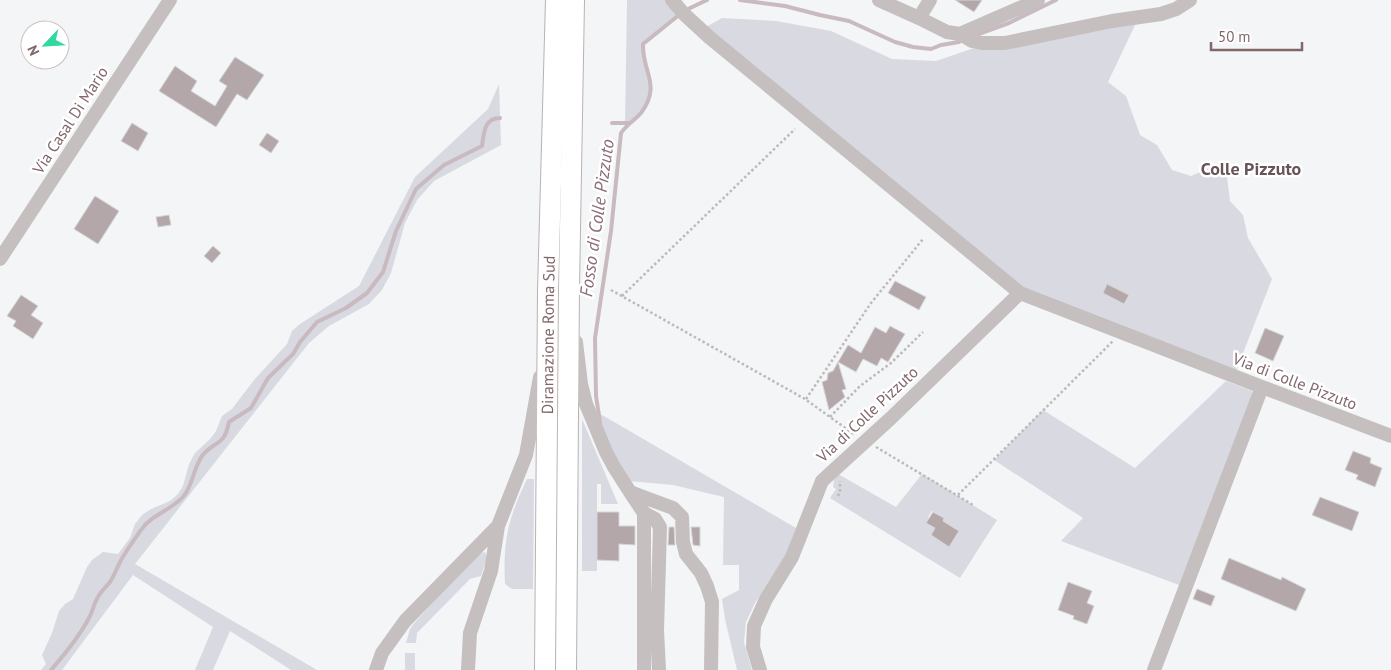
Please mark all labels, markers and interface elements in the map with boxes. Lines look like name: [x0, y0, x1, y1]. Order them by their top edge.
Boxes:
north arrow: [20, 20, 70, 70]
scale bar: [1211, 20, 1302, 52]
text: 50 m: [1218, 27, 1251, 46]
text: N: [23, 43, 43, 58]
street label: Via Casal Di Mario: [27, 63, 112, 178]
water label: Fosso di Colle Pizzuto: [574, 138, 619, 298]
district label: Colle Pizzuto: [1201, 157, 1302, 180]
street label: Diramazione Roma Sud: [537, 255, 559, 414]
street label: Via di Colle Pizzuto: [1229, 348, 1360, 414]
street label: Via di Colle Pizzuto: [811, 362, 922, 467]

